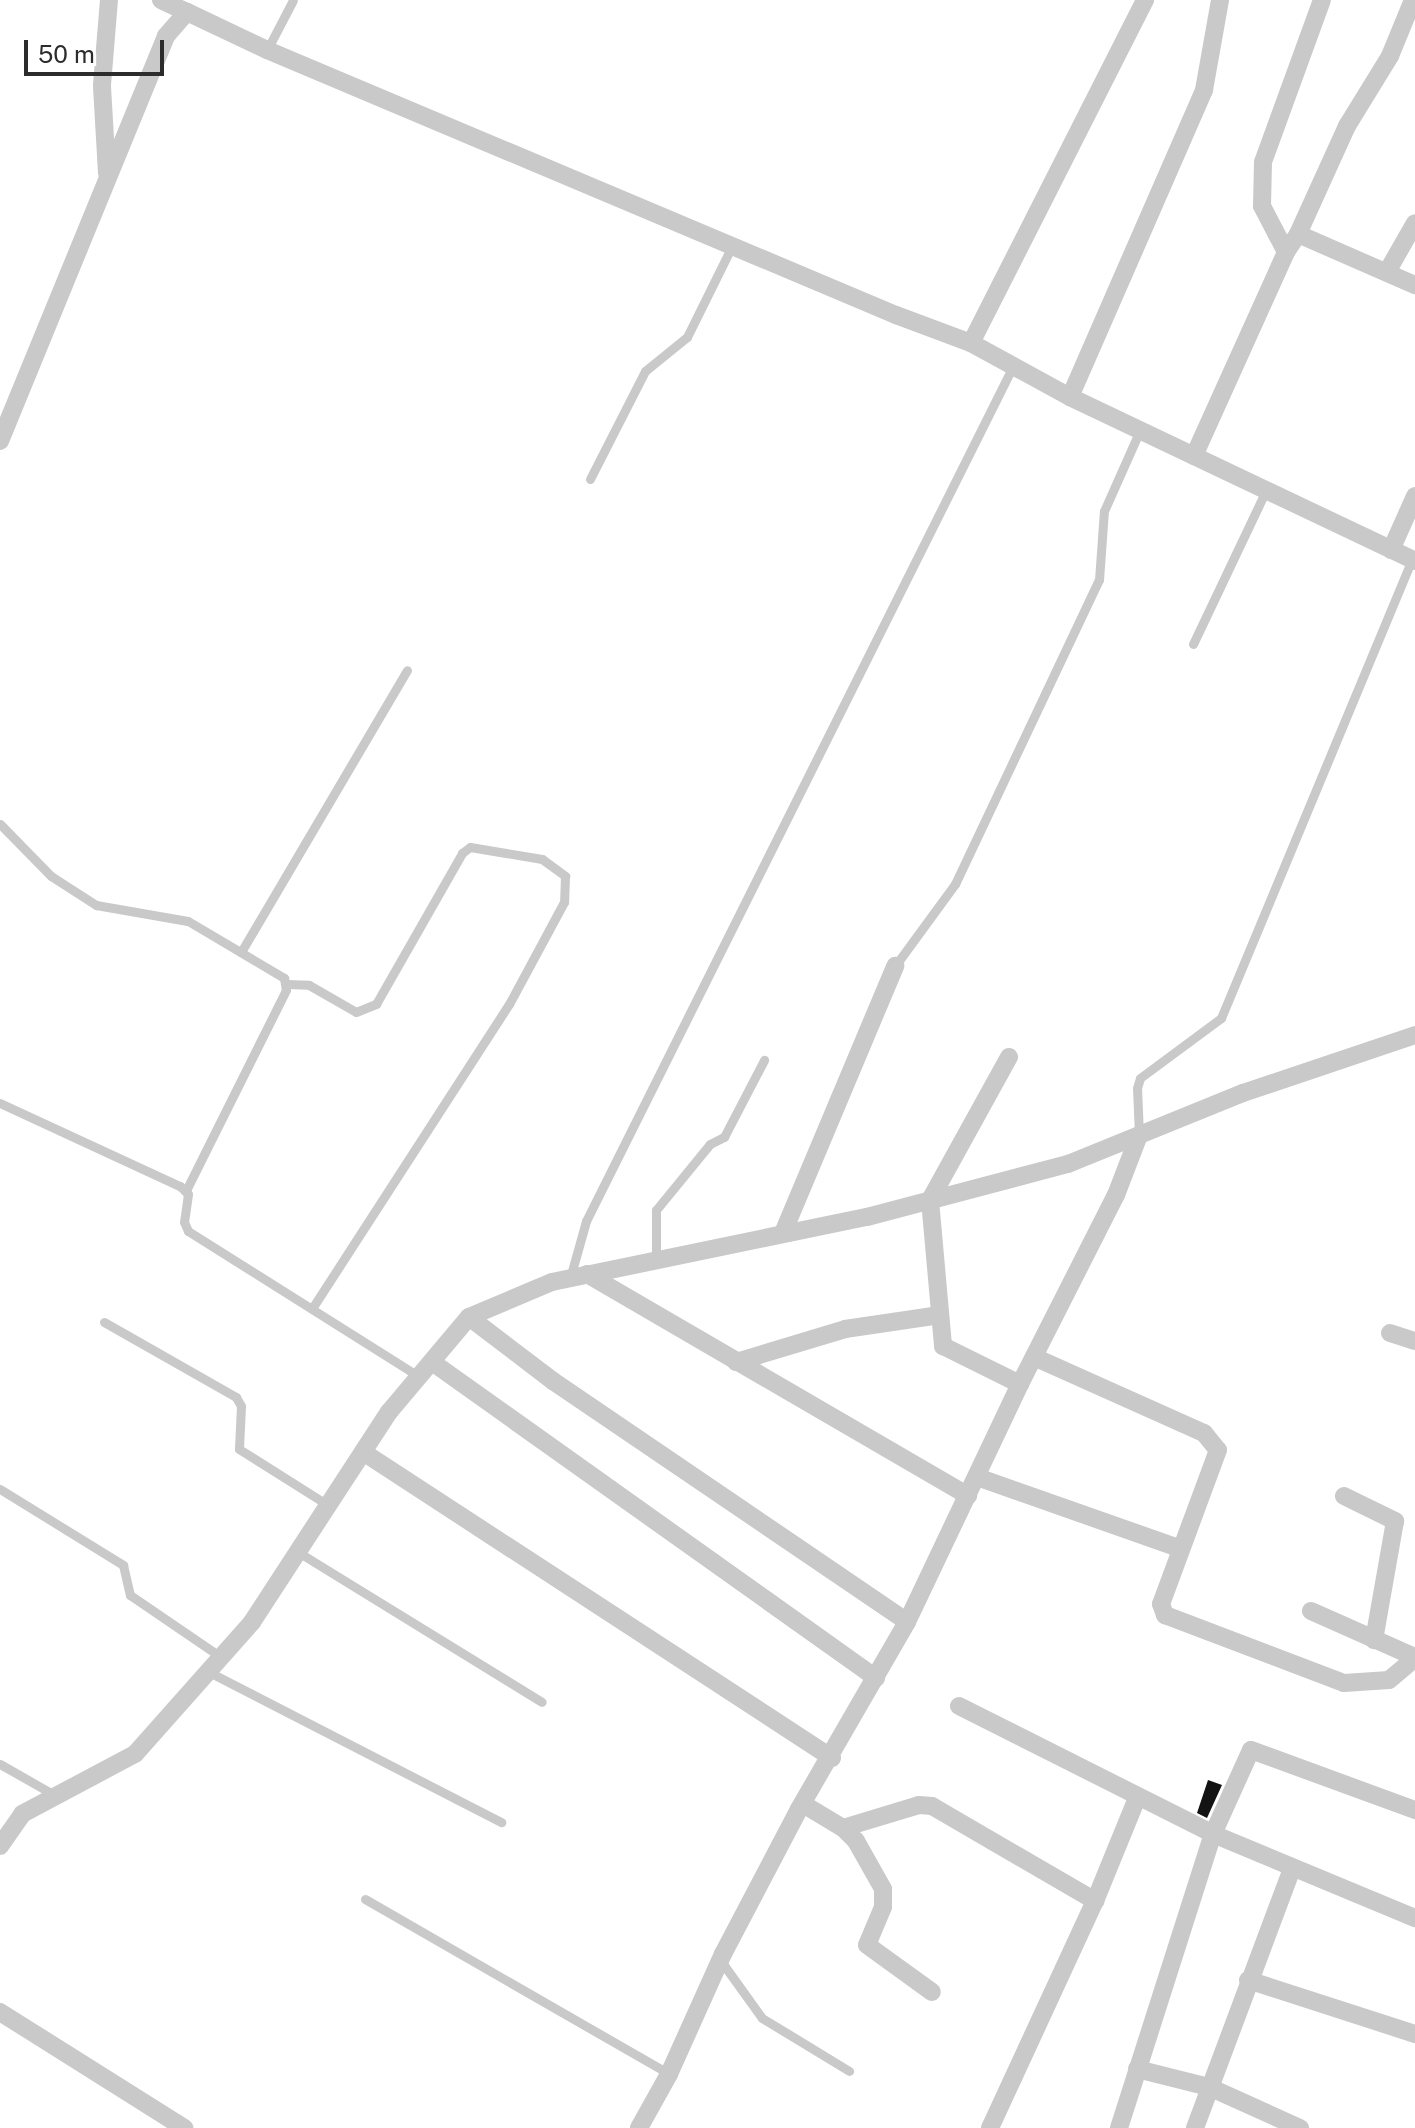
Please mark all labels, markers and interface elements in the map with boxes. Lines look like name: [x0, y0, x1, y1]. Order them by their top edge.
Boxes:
scale bar: [28, 24, 168, 74]
text: 50 m: [38, 40, 95, 68]

